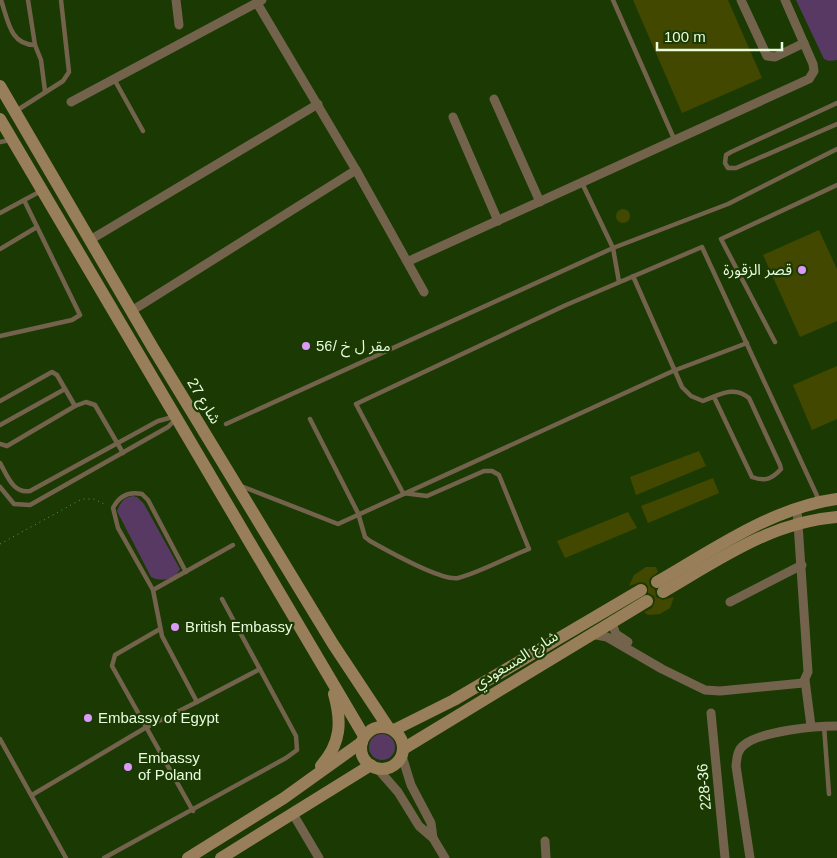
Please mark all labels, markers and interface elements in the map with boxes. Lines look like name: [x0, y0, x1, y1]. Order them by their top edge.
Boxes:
scale bar: [657, 20, 782, 52]
text: 100 m: [664, 28, 706, 45]
place label: قصر الزقورة: [723, 261, 792, 279]
marker: قصر الزقورة: [796, 264, 808, 276]
place label: مقر ل خ /56: [316, 337, 391, 358]
marker: مقر ل خ /56: [300, 340, 312, 352]
street label: شارع 27: [181, 375, 225, 429]
place label: British Embassy: [185, 618, 293, 635]
marker: British Embassy: [169, 621, 181, 633]
street label: شارع المسعودي: [471, 627, 563, 696]
place label: Embassy of Egypt: [98, 709, 220, 726]
marker: Embassy of Egypt: [82, 712, 94, 724]
place label: Embassy of Poland: [138, 749, 201, 783]
marker: Embassy of Poland: [122, 761, 134, 773]
street label: 228-36: [693, 763, 714, 811]

